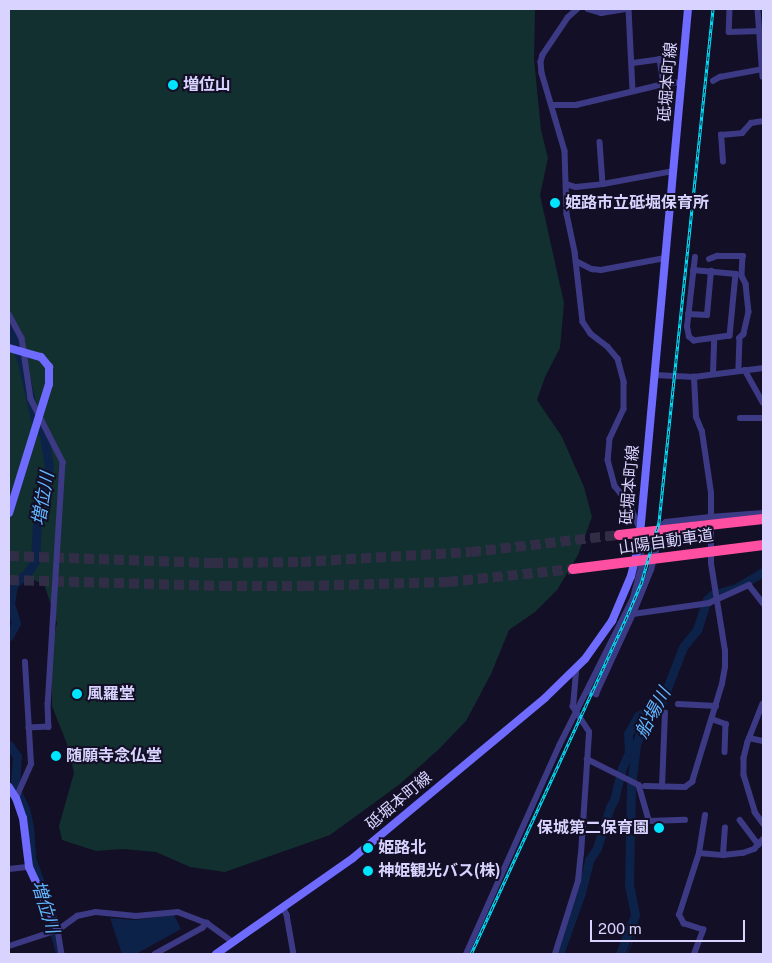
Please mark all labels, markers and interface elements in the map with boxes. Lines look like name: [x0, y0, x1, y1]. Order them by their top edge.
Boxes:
street label: 砥堀本町線: [655, 41, 681, 123]
place label: 増位山: [183, 75, 231, 95]
marker: 増位山: [167, 79, 179, 91]
place label: 姫路市立砥堀保育所: [565, 193, 709, 213]
marker: 姫路市立砥堀保育所: [549, 197, 561, 209]
street label: 砥堀本町線: [617, 444, 643, 526]
water label: 増位川: [28, 471, 58, 527]
street label: 山陽自動車道: [617, 526, 715, 558]
place label: 風羅堂: [87, 684, 135, 704]
water label: 船場川: [631, 684, 675, 742]
marker: 風羅堂: [71, 688, 83, 700]
place label: 随願寺念仏堂: [66, 746, 162, 766]
marker: 随願寺念仏堂: [50, 750, 62, 762]
street label: 砥堀本町線: [362, 768, 436, 834]
place label: 保城第二保育園: [537, 818, 649, 838]
marker: 保城第二保育園: [653, 822, 665, 834]
place label: 姫路北: [378, 838, 426, 858]
marker: 姫路北: [362, 842, 374, 854]
place label: 神姫観光バス(株): [378, 861, 501, 881]
marker: 神姫観光バス(株): [362, 865, 374, 877]
water label: 増位川: [27, 878, 63, 936]
scale bar: [592, 910, 747, 942]
text: 200 m: [598, 920, 642, 937]

